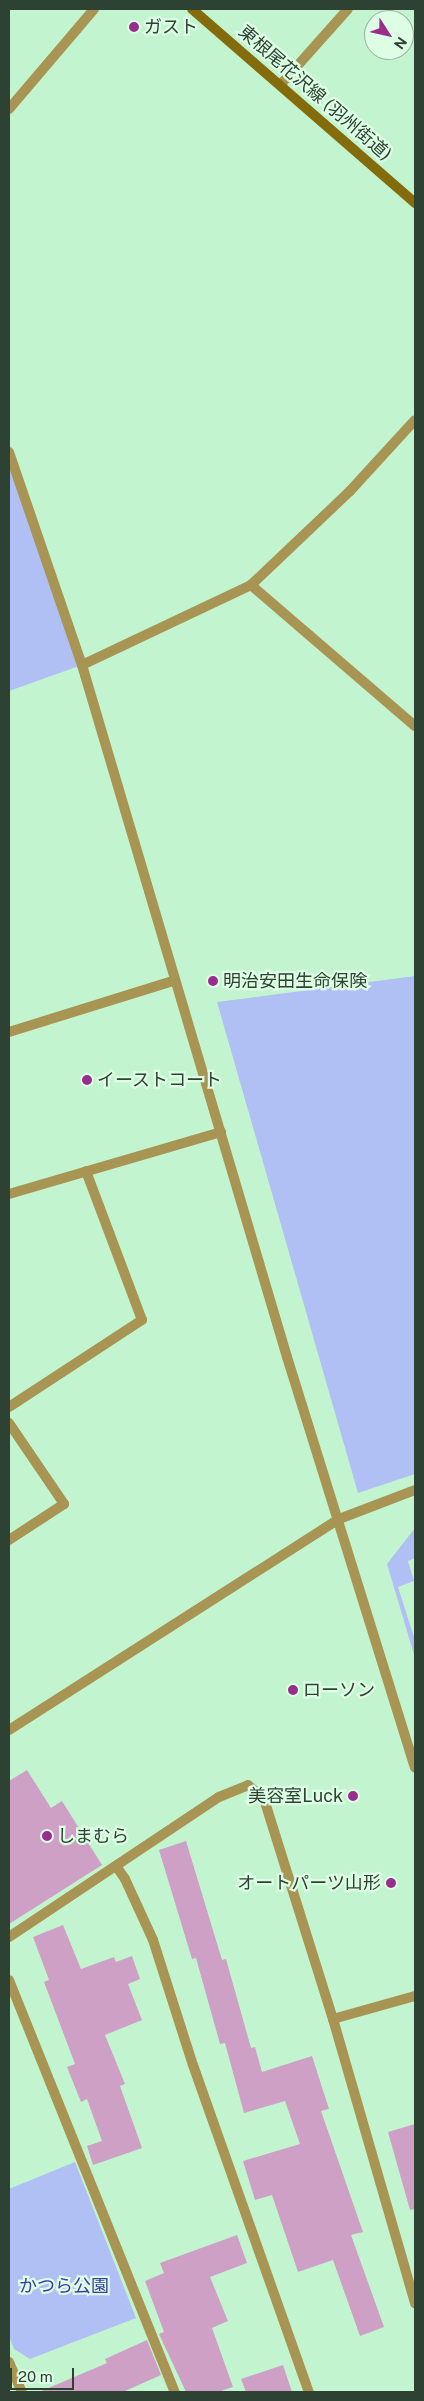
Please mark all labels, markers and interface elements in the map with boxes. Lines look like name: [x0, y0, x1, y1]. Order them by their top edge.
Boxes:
north arrow: [364, 10, 414, 60]
place label: ガスト: [144, 16, 198, 38]
marker: ガスト: [128, 21, 140, 33]
street label: 東根尾花沢線 (羽州街道): [234, 21, 396, 165]
text: N: [391, 34, 410, 52]
place label: 明治安田生命保険: [223, 970, 367, 992]
marker: 明治安田生命保険: [207, 975, 219, 987]
place label: イーストコート: [97, 1069, 223, 1091]
marker: イーストコート: [81, 1074, 93, 1086]
place label: ローソン: [303, 1679, 375, 1701]
marker: ローソン: [287, 1684, 299, 1696]
place label: 美容室Luck: [248, 1785, 343, 1807]
marker: 美容室Luck: [347, 1790, 359, 1802]
place label: しまむら: [57, 1825, 129, 1847]
marker: しまむら: [41, 1830, 53, 1842]
place label: オートパーツ山形: [237, 1872, 381, 1894]
marker: オートパーツ山形: [385, 1877, 397, 1889]
park label: かつら公園: [19, 2275, 109, 2297]
scale bar: [12, 2358, 76, 2390]
text: 20 m: [18, 2368, 53, 2385]

